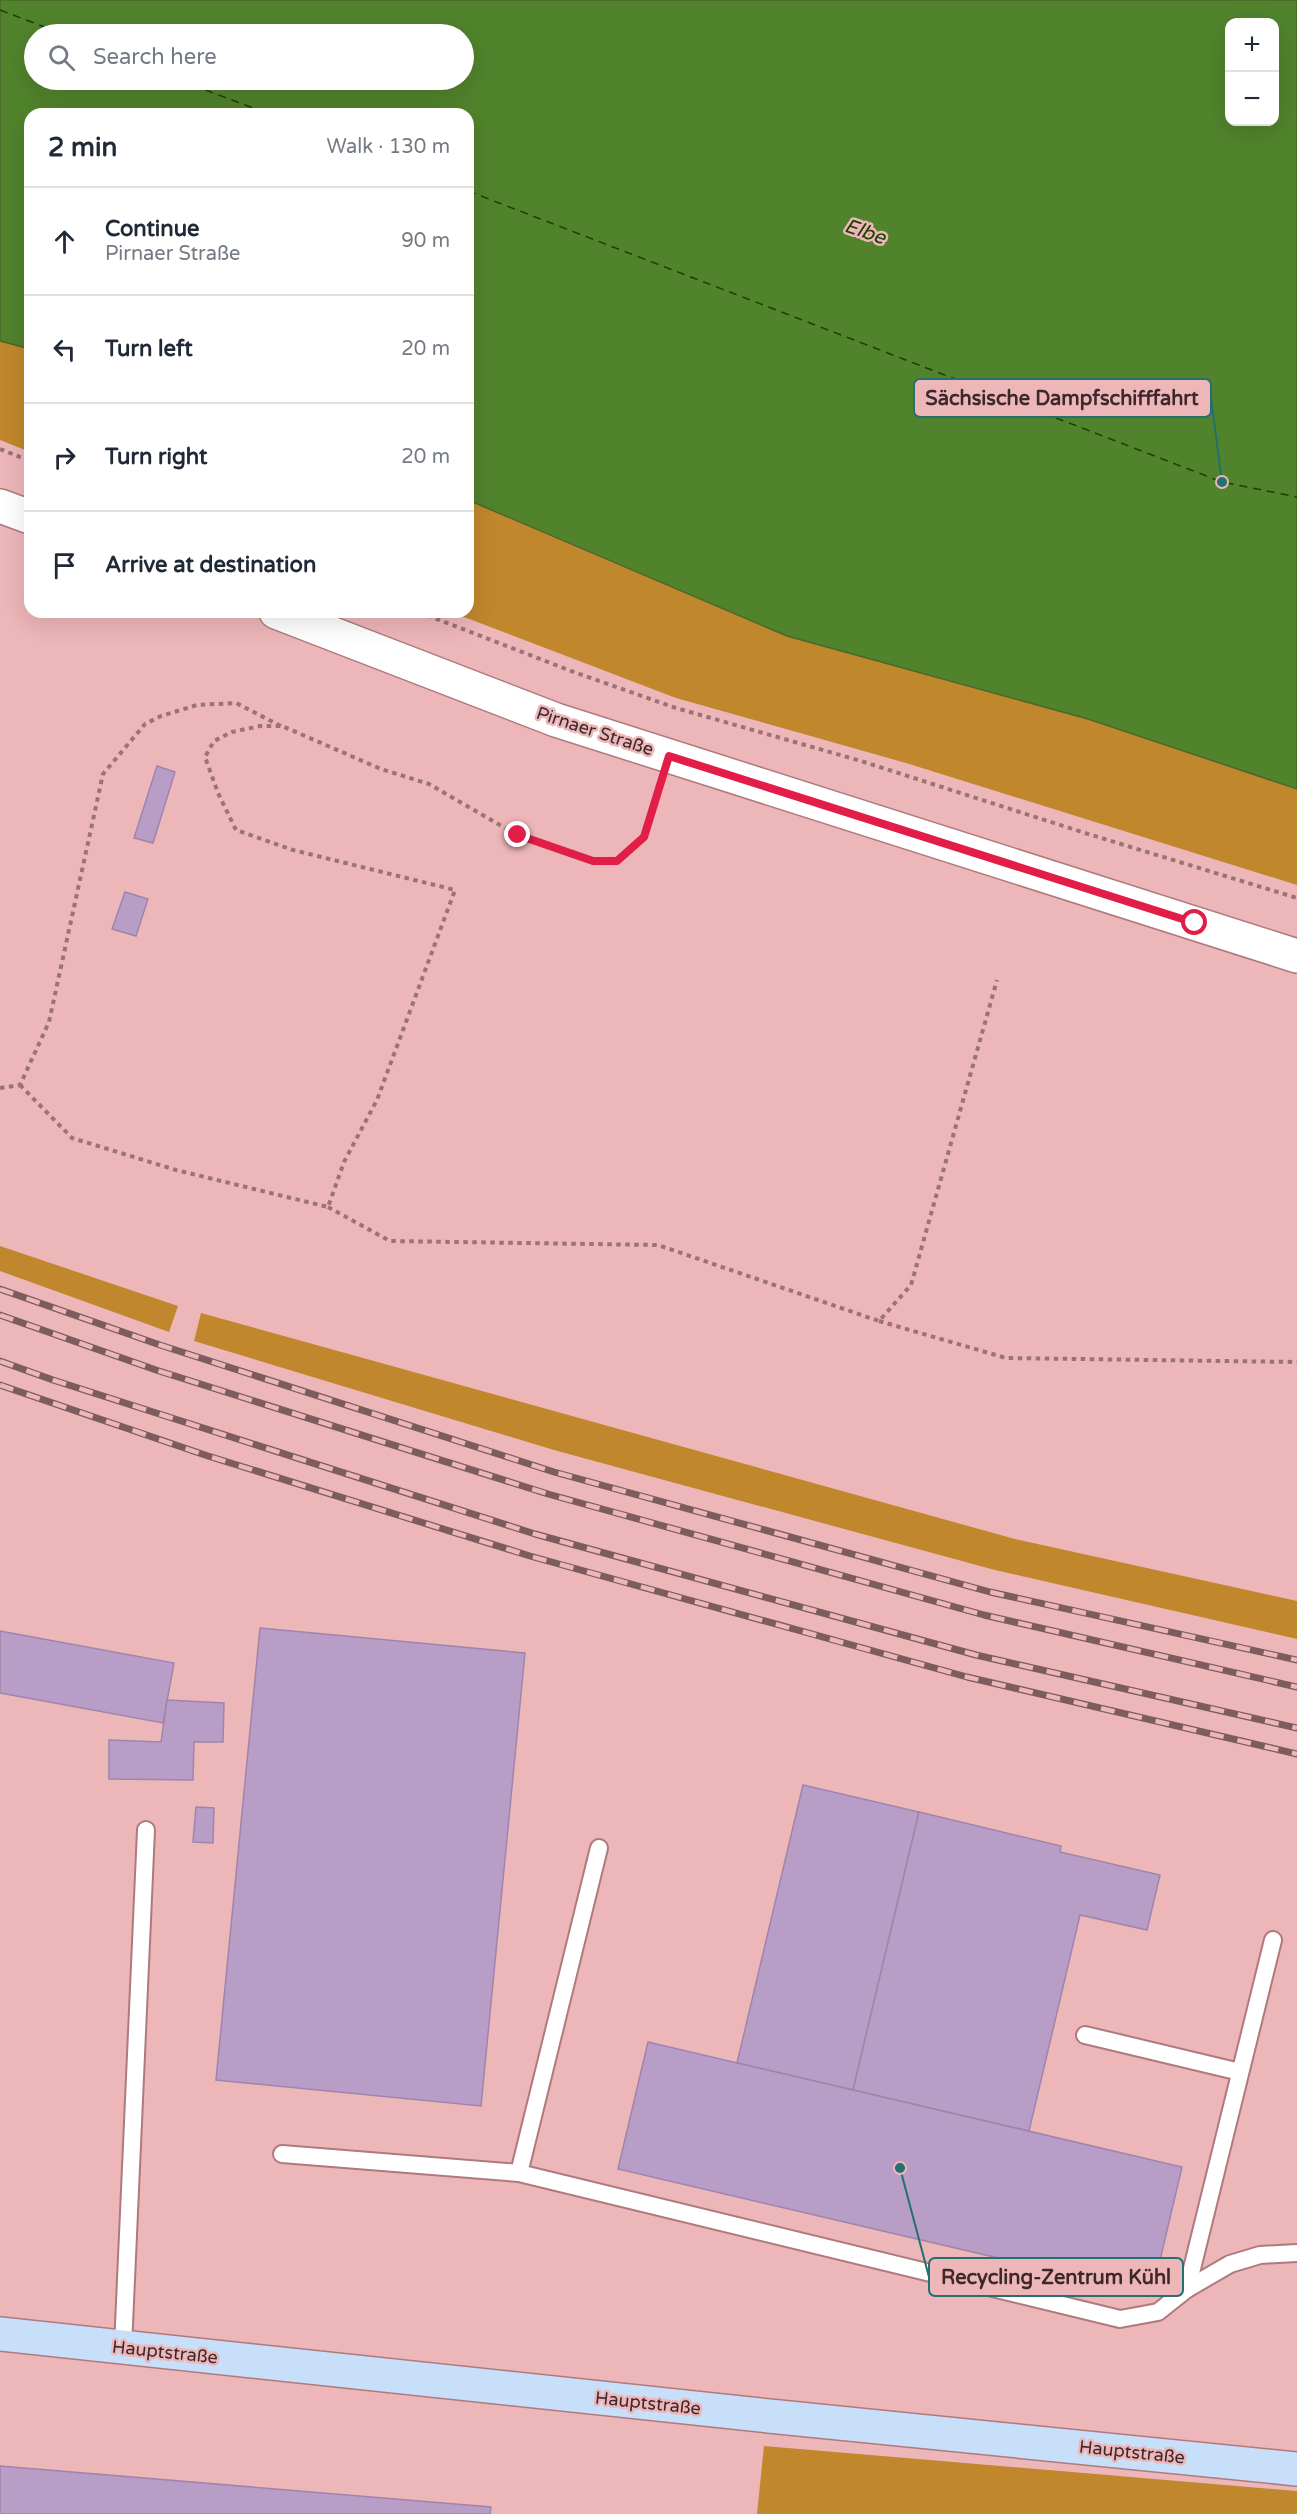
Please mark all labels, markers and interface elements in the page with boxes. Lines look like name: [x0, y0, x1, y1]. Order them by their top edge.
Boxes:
map controls: [1225, 18, 1279, 126]
button: +: [1225, 18, 1279, 72]
search box: [24, 24, 474, 90]
icon: search: [45, 41, 78, 74]
text: Search here: [93, 44, 217, 70]
button: −: [1225, 72, 1279, 126]
text: 2 min: [48, 132, 117, 163]
text: Walk · 130 m: [327, 135, 450, 159]
water label: Elbe: [841, 214, 890, 251]
text: Continue: [105, 216, 200, 242]
icon: ahead: [48, 225, 81, 258]
text: 90 m: [401, 229, 450, 253]
text: Pirnaer Straße: [105, 242, 240, 266]
icon: left: [48, 333, 81, 366]
text: Turn left: [105, 336, 193, 362]
text: 20 m: [401, 337, 450, 361]
callout: Sächsische Dampfschifffahrt: [914, 379, 1211, 417]
text: Sächsische Dampfschifffahrt: [925, 387, 1199, 411]
icon: right: [48, 441, 81, 474]
text: Turn right: [105, 444, 207, 470]
text: 20 m: [401, 445, 450, 469]
icon: arrive: [48, 549, 81, 582]
text: Arrive at destination: [105, 552, 316, 578]
street label: Pirnaer Straße: [534, 702, 656, 760]
route end: [504, 821, 530, 847]
route start: [1181, 909, 1207, 935]
callout: Recycling-Zentrum Kühl: [929, 2258, 1183, 2296]
text: Recycling-Zentrum Kühl: [941, 2266, 1171, 2290]
street label: Hauptstraße: [111, 2336, 219, 2368]
street label: Hauptstraße: [594, 2387, 702, 2419]
street label: Hauptstraße: [1078, 2436, 1186, 2468]

